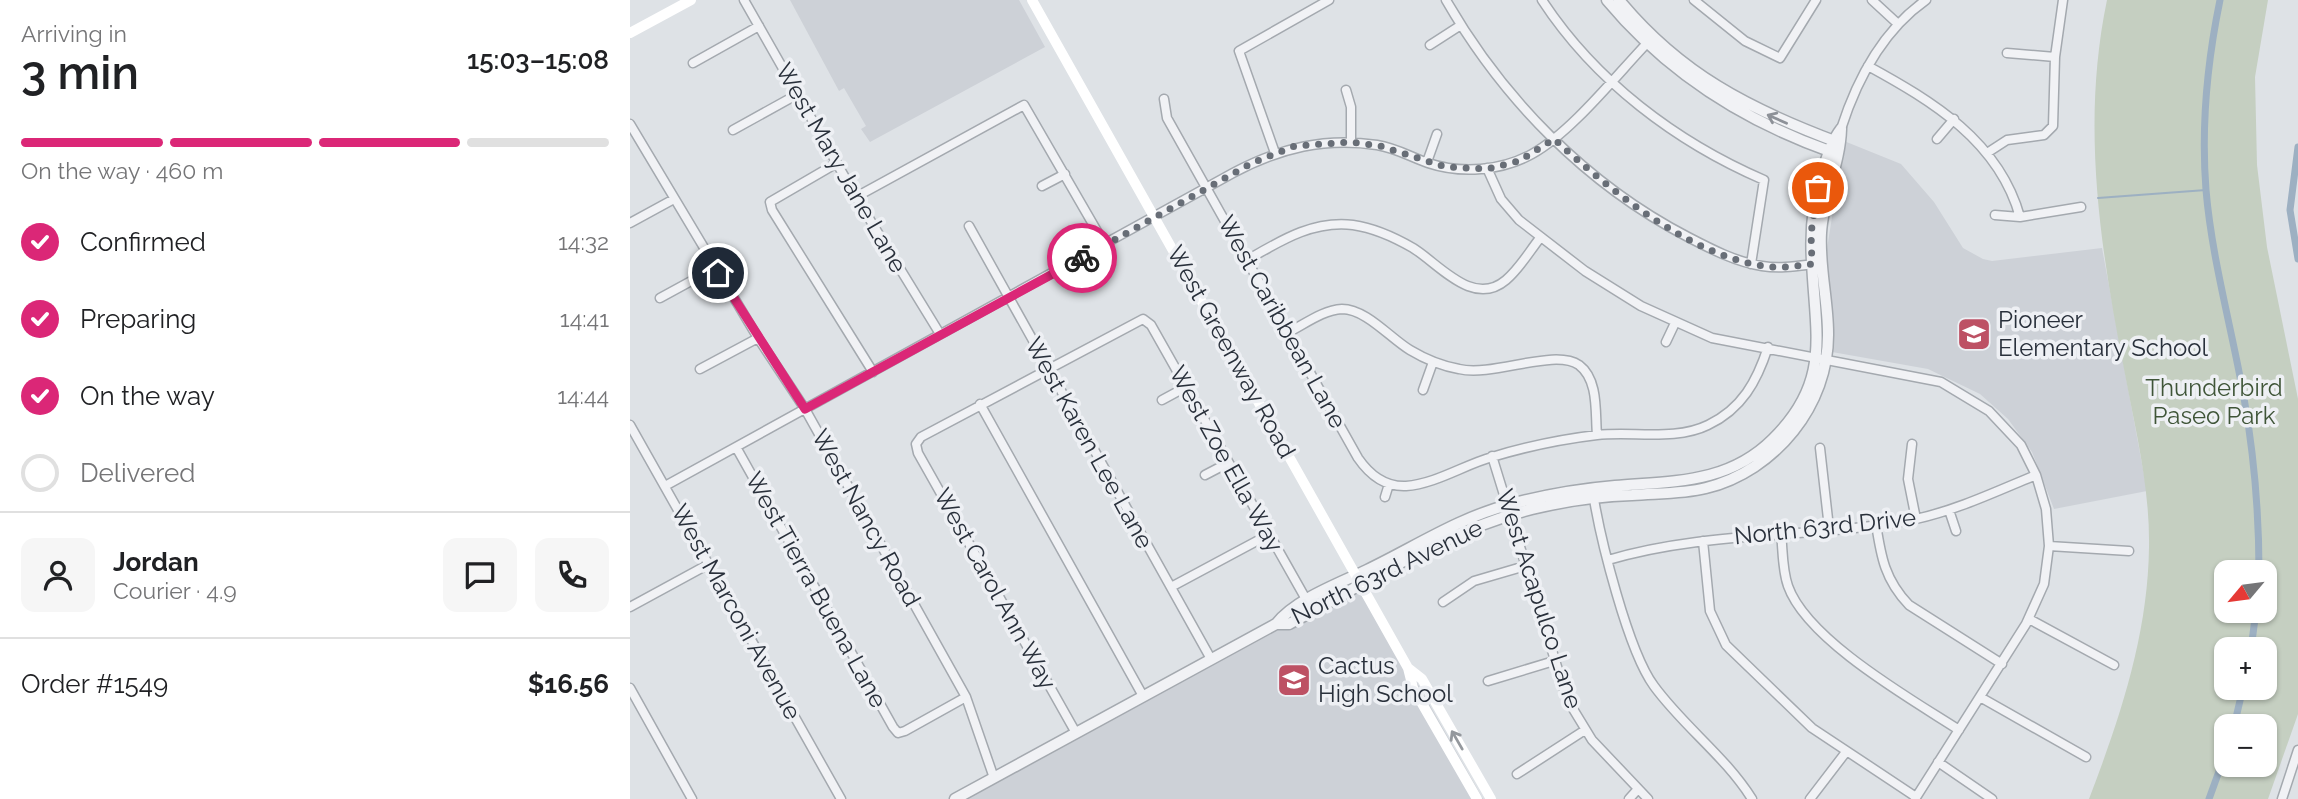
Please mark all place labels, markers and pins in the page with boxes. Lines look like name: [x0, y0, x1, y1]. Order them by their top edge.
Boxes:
pin: [1788, 158, 1848, 218]
pin: [688, 243, 748, 303]
place label: Pioneer Elementary School: [1998, 305, 2209, 362]
school or university icon: Pioneer Elementary School: [1955, 315, 1993, 353]
place label: Cactus High School: [1318, 651, 1453, 708]
school or university icon: Cactus High School: [1275, 661, 1313, 699]

